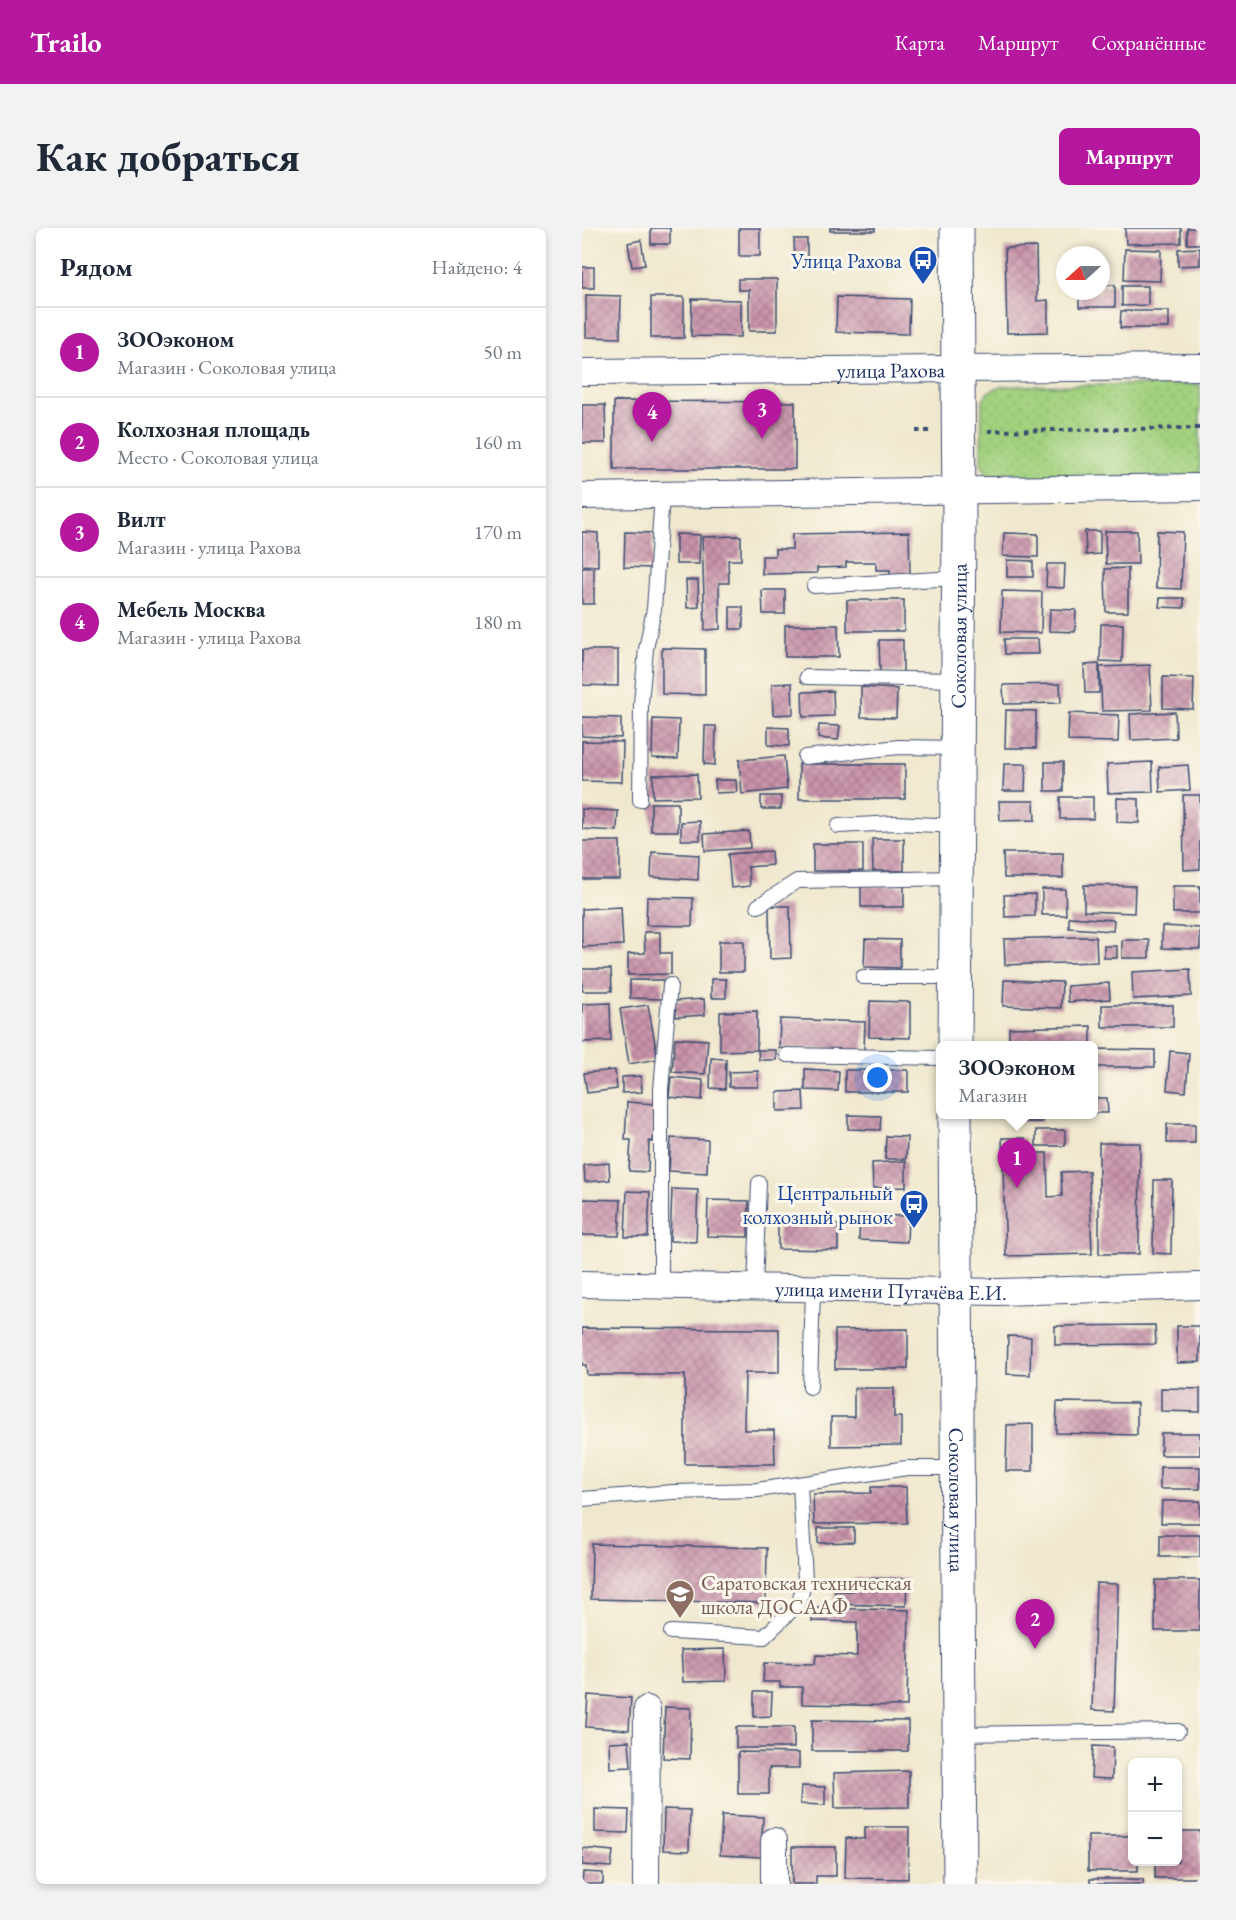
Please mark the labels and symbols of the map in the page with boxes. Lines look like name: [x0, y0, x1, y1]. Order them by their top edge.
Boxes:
bus stop icon: Улица Рахова: [907, 244, 939, 286]
north arrow: [1056, 246, 1110, 300]
place label: Улица Рахова: [790, 247, 903, 274]
street label: улица Рахова: [837, 356, 946, 383]
pin: 3: [742, 390, 782, 439]
pin: 4: [632, 392, 672, 442]
street label: Соколовая улица: [944, 563, 972, 709]
your location: [863, 1063, 892, 1092]
pin: 1: [998, 1138, 1036, 1188]
place label: Центральный колхозный рынок: [743, 1179, 893, 1230]
bus stop icon: Центральный колхозный рынок: [898, 1188, 930, 1230]
street label: улица имени Пугачёва Е.И.: [775, 1274, 1007, 1306]
street label: Соколовая улица: [944, 1427, 971, 1573]
place label: Саратовская техническая школа ДОСААФ: [701, 1569, 912, 1620]
school or university icon: Саратовская техническая школа ДОСААФ: [664, 1578, 696, 1620]
pin: 2: [1016, 1600, 1054, 1649]

